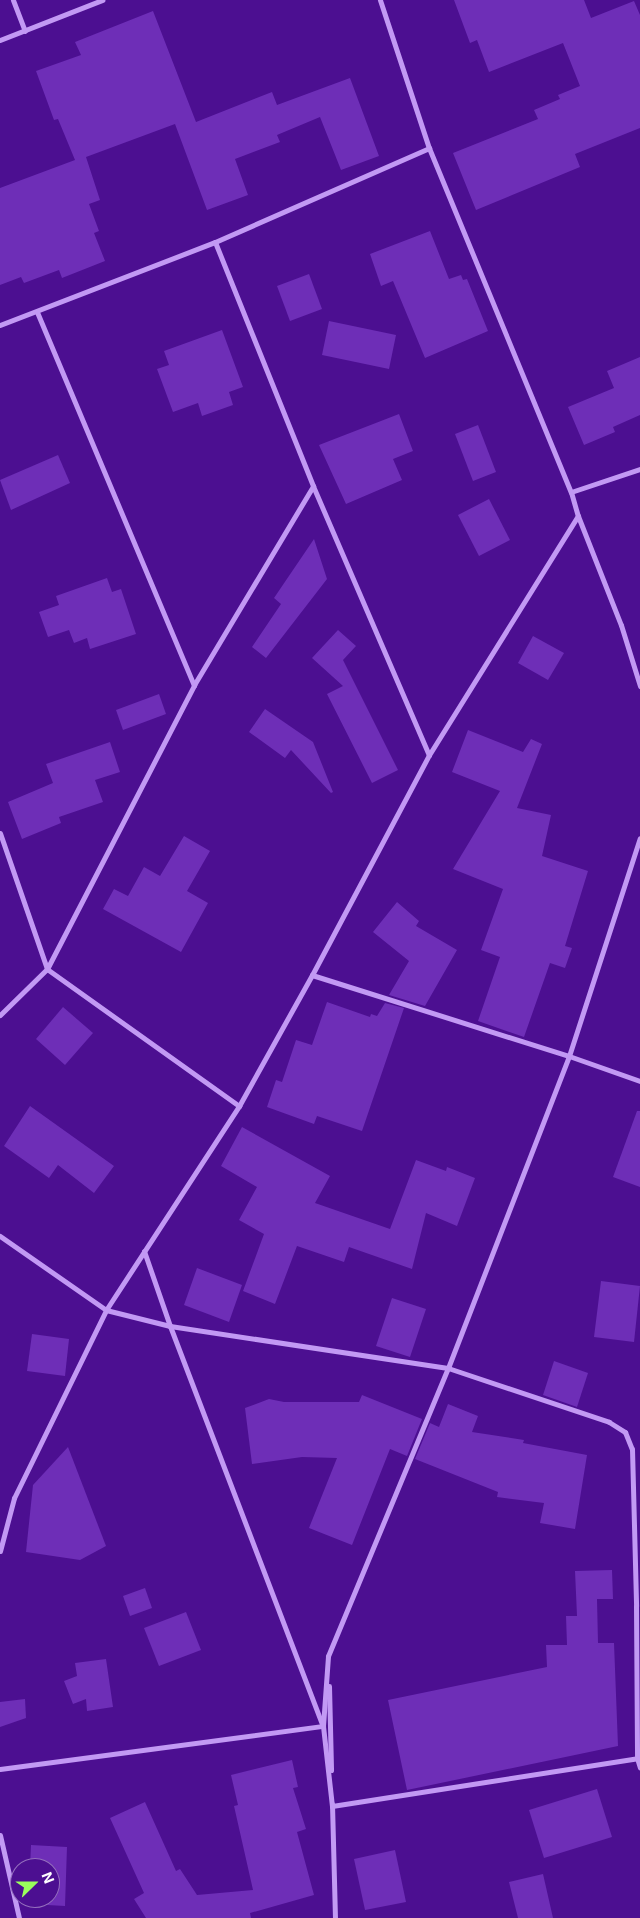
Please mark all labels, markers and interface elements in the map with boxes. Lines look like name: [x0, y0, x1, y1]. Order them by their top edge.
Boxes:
north arrow: [10, 1858, 60, 1908]
text: N: [39, 1869, 58, 1886]

